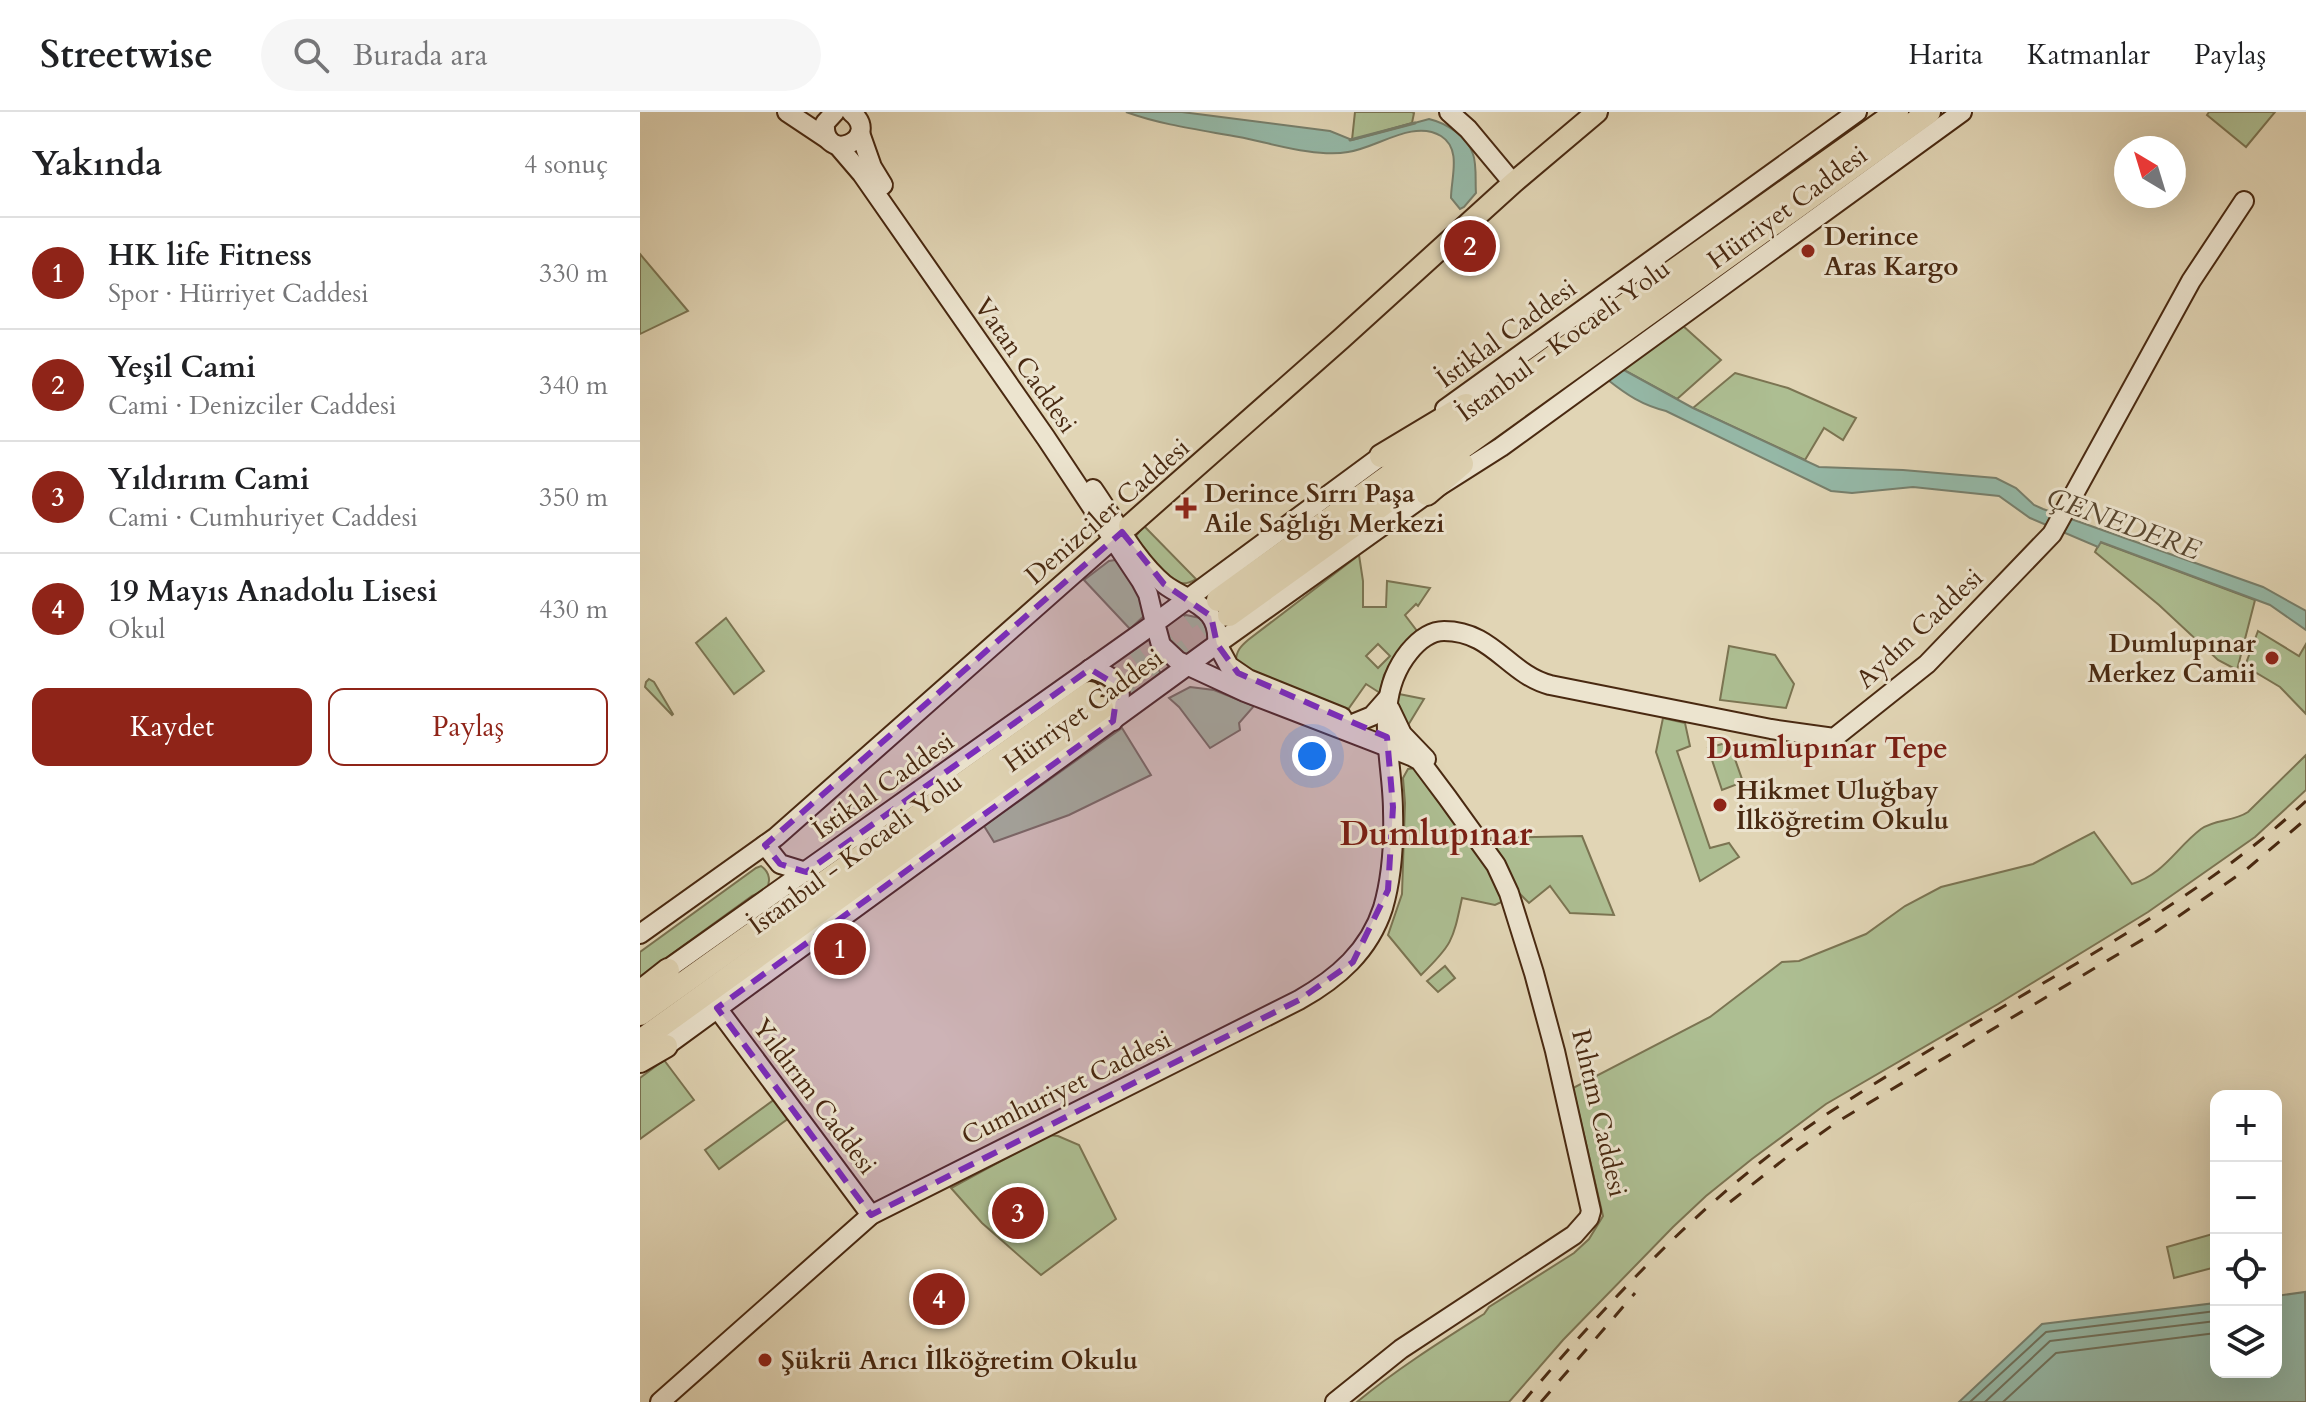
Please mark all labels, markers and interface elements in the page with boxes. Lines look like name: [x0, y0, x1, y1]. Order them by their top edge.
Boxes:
search box: [261, 19, 821, 91]
text: Streetwise: [40, 29, 213, 81]
icon: search: [289, 33, 333, 77]
text: Burada ara: [353, 35, 488, 76]
text: Harita: [1908, 36, 1983, 74]
text: Katmanlar: [2027, 36, 2150, 74]
text: Paylaş: [2194, 36, 2266, 74]
north arrow: [2114, 136, 2186, 208]
street label: Hürriyet Caddesi: [1700, 138, 1874, 277]
text: Yakında: [32, 141, 162, 187]
text: 4 sonuç: [524, 147, 608, 182]
pin: 2: [1444, 216, 1496, 276]
place label: Derince Aras Kargo: [1824, 219, 1958, 284]
text: HK life Fitness: [108, 235, 312, 276]
marker: Derince Aras Kargo: [1799, 242, 1817, 260]
street label: İstanbul - Kocaeli Yolu: [1450, 251, 1677, 430]
text: 1: [51, 256, 65, 291]
text: 330 m: [539, 256, 608, 291]
street label: İstiklal Caddesi: [1429, 271, 1583, 396]
text: Spor · Hürriyet Caddesi: [108, 276, 369, 311]
street label: Vatan Caddesi: [966, 290, 1085, 440]
text: Yeşil Cami: [108, 347, 256, 388]
text: 2: [51, 368, 65, 403]
text: 340 m: [539, 368, 608, 403]
text: Cami · Denizciler Caddesi: [108, 388, 396, 423]
street label: Denizciler Caddesi: [1018, 430, 1197, 593]
text: Yıldırım Cami: [108, 459, 309, 500]
place label: Derince Sırrı Paşa Aile Sağlığı Merkezi: [1204, 476, 1444, 541]
water label: ÇENEDERE: [2041, 478, 2206, 570]
text: 3: [51, 480, 65, 515]
text: 350 m: [539, 480, 608, 515]
marker: Derince Sırrı Paşa Aile Sağlığı Merkezi: [1175, 497, 1197, 519]
text: Cami · Cumhuriyet Caddesi: [108, 500, 418, 535]
street label: Aydın Caddesi: [1848, 560, 1990, 696]
text: 19 Mayıs Anadolu Lisesi: [108, 571, 438, 612]
text: 4: [51, 592, 65, 627]
text: 430 m: [539, 592, 608, 627]
text: Okul: [108, 612, 165, 647]
place label: Dumlupınar Merkez Camii: [2087, 626, 2257, 691]
street label: Hürriyet Caddesi: [996, 641, 1170, 780]
marker: Dumlupınar Merkez Camii: [2263, 649, 2281, 667]
button: Kaydet: [32, 688, 312, 766]
button: Paylaş: [328, 688, 608, 766]
street label: İstiklal Caddesi: [806, 724, 961, 847]
district label: Dumlupınar Tepe: [1706, 728, 1948, 769]
your location: [1292, 736, 1332, 776]
street label: İstanbul - Kocaeli Yolu: [742, 764, 969, 943]
place label: Hikmet Uluğbay İlköğretim Okulu: [1736, 773, 1949, 838]
marker: Hikmet Uluğbay İlköğretim Okulu: [1711, 796, 1729, 814]
district label: Dumlupınar: [1340, 811, 1533, 857]
pin: 1: [814, 919, 866, 979]
street label: Yıldırım Caddesi: [744, 1011, 885, 1181]
street label: Cumhuriyet Caddesi: [956, 1022, 1177, 1153]
street label: Rıhtım Caddesi: [1563, 1026, 1636, 1200]
map controls: [2210, 1090, 2282, 1378]
button: +: [2210, 1090, 2282, 1162]
button: −: [2210, 1162, 2282, 1234]
pin: 3: [992, 1183, 1044, 1243]
button: locate: [2210, 1234, 2282, 1306]
pin: 4: [913, 1269, 965, 1329]
button: layers: [2210, 1306, 2282, 1378]
place label: Şükrü Arıcı İlköğretim Okulu: [781, 1343, 1138, 1378]
marker: Şükrü Arıcı İlköğretim Okulu: [756, 1351, 774, 1369]

